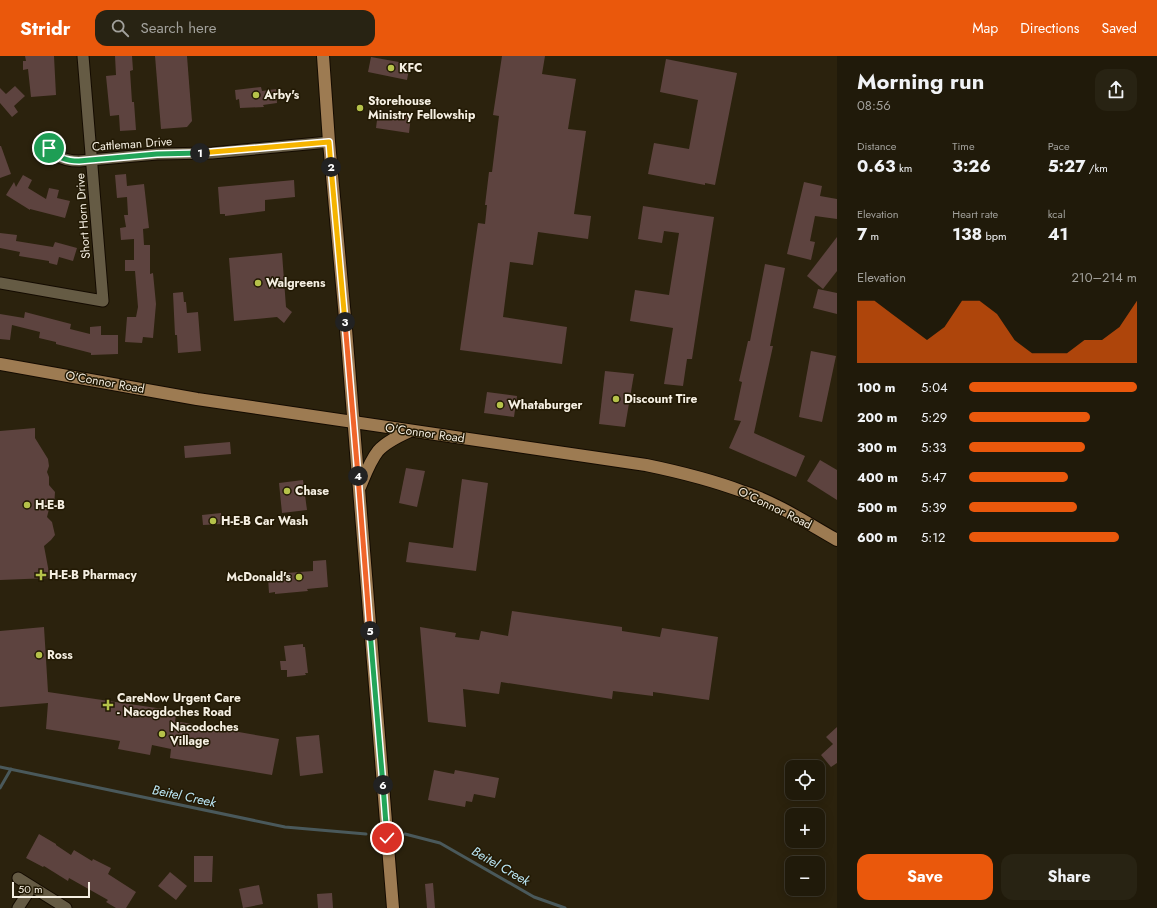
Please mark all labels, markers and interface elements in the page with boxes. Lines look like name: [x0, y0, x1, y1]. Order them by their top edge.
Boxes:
search box: [95, 10, 375, 46]
text: Stridr: [20, 15, 71, 42]
icon: search: [109, 17, 131, 39]
text: Search here: [141, 17, 216, 39]
text: Map: [972, 18, 998, 38]
text: Directions: [1020, 18, 1080, 38]
text: Saved: [1102, 18, 1137, 38]
place label: KFC: [399, 59, 422, 77]
marker: KFC: [386, 63, 396, 73]
text: Morning run: [857, 65, 984, 97]
button: share: [1095, 69, 1137, 111]
place label: Arby's: [263, 86, 300, 104]
marker: Arby's: [251, 90, 261, 100]
place label: Storehouse Ministry Fellowship: [368, 92, 476, 124]
text: 08:56: [857, 96, 891, 115]
marker: Storehouse Ministry Fellowship: [355, 103, 365, 113]
pin: [32, 131, 66, 165]
street label: Cattleman Drive: [91, 132, 173, 156]
icon: arrive: [38, 137, 60, 159]
text: Distance: [857, 138, 896, 154]
text: Time: [952, 138, 975, 154]
text: Pace: [1048, 138, 1070, 154]
pin: 1: [190, 143, 210, 163]
text: 1: [197, 145, 203, 161]
text: 0.63: [857, 154, 896, 178]
text: 3:26: [952, 154, 991, 178]
text: 5:27: [1048, 154, 1086, 178]
pin: 2: [321, 157, 341, 177]
text: 2: [327, 159, 335, 175]
text: km: [896, 160, 912, 176]
text: /km: [1086, 160, 1108, 176]
street label: Short Horn Drive: [71, 173, 95, 259]
text: Elevation: [857, 206, 899, 222]
text: Heart rate: [952, 206, 998, 222]
text: kcal: [1048, 206, 1065, 222]
text: 7: [857, 222, 867, 246]
text: 138: [952, 222, 982, 246]
text: 41: [1048, 222, 1068, 246]
text: m: [867, 228, 879, 244]
text: bpm: [982, 228, 1007, 244]
text: Elevation: [857, 268, 906, 287]
text: 210–214 m: [1071, 268, 1137, 287]
place label: Walgreens: [266, 274, 326, 292]
marker: Walgreens: [253, 278, 263, 288]
pin: 3: [335, 312, 355, 332]
text: 3: [342, 314, 348, 330]
street label: O'Connor Road: [64, 366, 146, 398]
text: 100 m: [857, 378, 895, 397]
text: 5:04: [921, 378, 948, 397]
place label: Discount Tire: [624, 390, 698, 408]
marker: Discount Tire: [611, 394, 621, 404]
place label: Whataburger: [508, 396, 583, 414]
marker: Whataburger: [495, 400, 505, 410]
text: 200 m: [857, 408, 897, 427]
text: 5:29: [921, 408, 947, 427]
street label: O'Connor Road: [384, 419, 466, 447]
text: 300 m: [857, 438, 897, 457]
text: 5:33: [921, 438, 946, 457]
pin: 4: [348, 466, 368, 486]
text: 4: [354, 468, 362, 484]
text: 400 m: [857, 468, 898, 487]
text: 5:47: [921, 468, 947, 487]
place label: Chase: [295, 482, 329, 500]
street label: O'Connor Road: [735, 482, 815, 534]
marker: Chase: [282, 486, 292, 496]
place label: H-E-B: [35, 496, 65, 514]
text: 500 m: [857, 498, 897, 517]
text: 5:39: [921, 498, 947, 517]
marker: H-E-B: [22, 500, 32, 510]
place label: H-E-B Car Wash: [221, 512, 308, 530]
marker: H-E-B Car Wash: [208, 516, 218, 526]
text: 600 m: [857, 528, 897, 547]
text: 5:12: [921, 528, 945, 547]
place label: H-E-B Pharmacy: [49, 566, 138, 584]
place label: McDonald's: [227, 568, 292, 586]
marker: H-E-B Pharmacy: [36, 570, 46, 580]
marker: McDonald's: [294, 572, 304, 582]
pin: 5: [360, 621, 380, 641]
text: 5: [366, 623, 374, 639]
place label: Ross: [47, 646, 73, 664]
marker: Ross: [34, 650, 44, 660]
place label: CareNow Urgent Care - Nacogdoches Road: [117, 689, 241, 721]
marker: CareNow Urgent Care - Nacogdoches Road: [102, 699, 114, 711]
place label: Nacodoches Village: [169, 718, 239, 750]
marker: Nacodoches Village: [157, 729, 167, 739]
map controls: [785, 760, 825, 896]
button: locate: [785, 760, 825, 800]
pin: 6: [373, 775, 393, 795]
text: 6: [379, 777, 387, 793]
water label: Beitel Creek: [150, 780, 218, 812]
button: +: [785, 808, 825, 848]
pin: [370, 821, 404, 855]
icon: check: [376, 827, 398, 849]
water label: Beitel Creek: [468, 842, 534, 891]
button: Save: [857, 854, 993, 900]
button: Share: [1001, 854, 1137, 900]
button: −: [785, 856, 825, 896]
scale bar: [12, 880, 90, 899]
text: 50 m: [18, 881, 43, 897]

